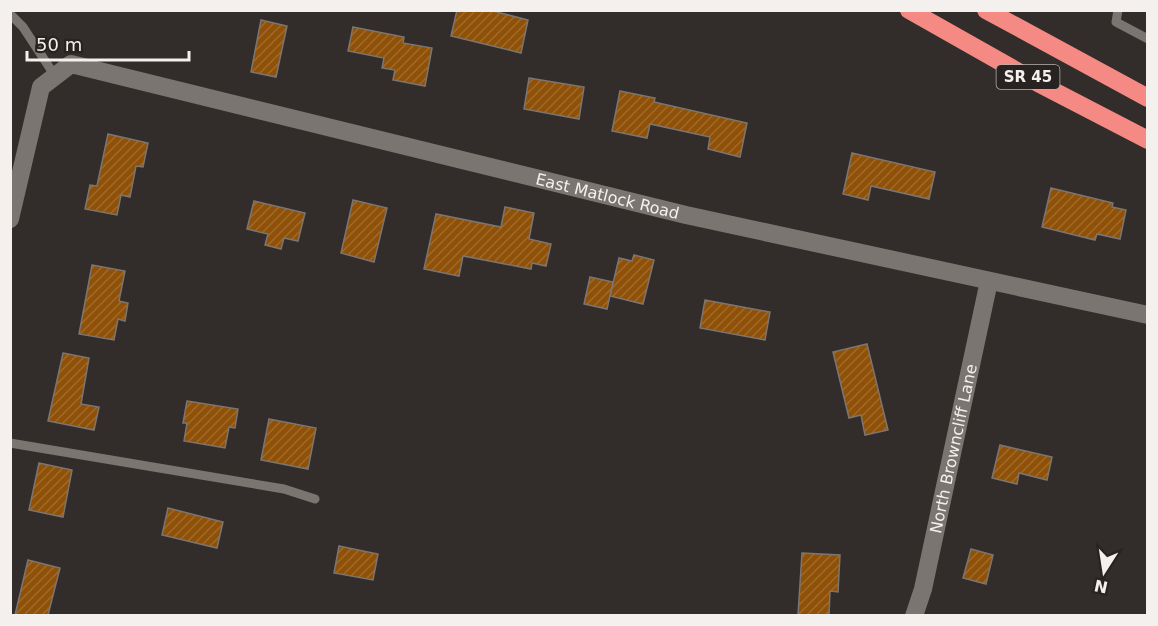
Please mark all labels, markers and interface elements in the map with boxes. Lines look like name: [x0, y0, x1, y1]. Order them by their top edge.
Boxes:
scale bar: [27, 24, 189, 62]
text: 50 m: [36, 34, 82, 55]
road number: SR 45: [996, 65, 1060, 89]
street label: East Matlock Road: [534, 169, 681, 223]
street label: North Browncliff Lane: [926, 362, 980, 535]
north arrow: [1074, 542, 1134, 602]
text: N: [1092, 575, 1110, 597]

